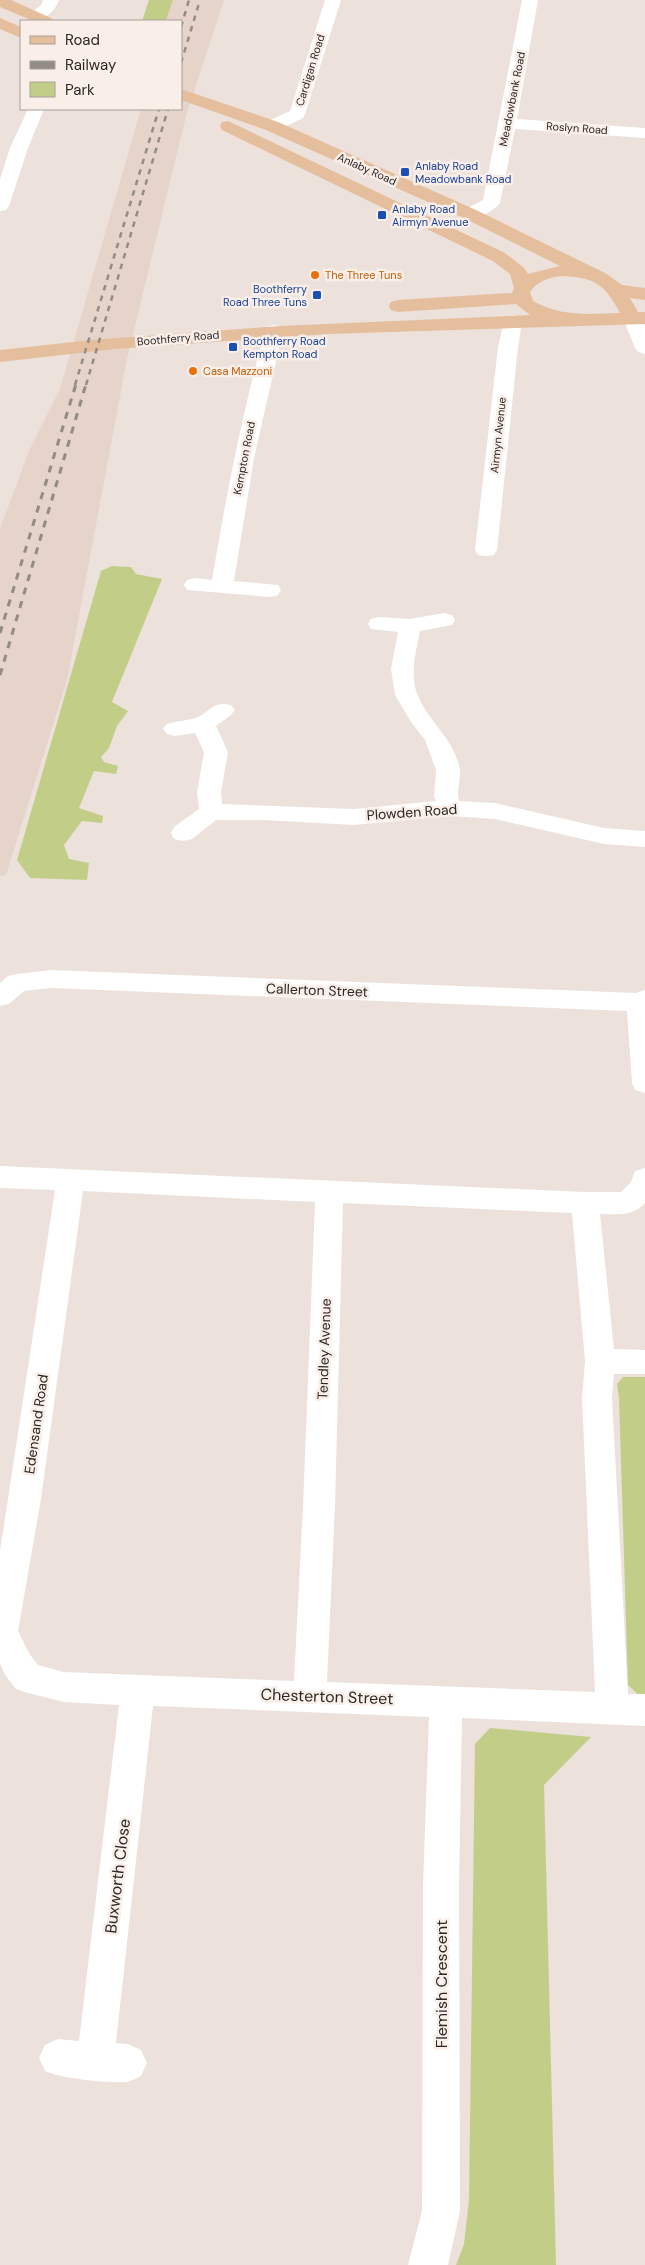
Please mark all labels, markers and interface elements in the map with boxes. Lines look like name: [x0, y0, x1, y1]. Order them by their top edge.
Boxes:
legend: [20, 20, 182, 110]
text: Road: [65, 30, 100, 50]
street label: Cardigan Road: [292, 32, 328, 108]
street label: Meadowbank Road: [496, 50, 528, 148]
text: Railway: [65, 55, 117, 75]
text: Park: [65, 80, 95, 100]
street label: Roslyn Road: [546, 119, 608, 137]
street label: Anlaby Road: [335, 150, 399, 188]
place label: Anlaby Road Meadowbank Road: [415, 159, 511, 186]
marker: Anlaby Road Meadowbank Road: [399, 166, 411, 178]
place label: Anlaby Road Airmyn Avenue: [392, 202, 468, 229]
marker: Anlaby Road Airmyn Avenue: [376, 209, 388, 221]
place label: The Three Tuns: [325, 268, 402, 282]
marker: The Three Tuns: [309, 269, 321, 281]
place label: Boothferry Road Three Tuns: [223, 282, 307, 309]
marker: Boothferry Road Three Tuns: [311, 289, 323, 301]
street label: Boothferry Road: [136, 327, 220, 349]
place label: Boothferry Road Kempton Road: [243, 334, 326, 361]
marker: Boothferry Road Kempton Road: [227, 341, 239, 353]
place label: Casa Mazzoni: [203, 364, 272, 378]
marker: Casa Mazzoni: [187, 365, 199, 377]
street label: Airmyn Avenue: [487, 396, 509, 474]
street label: Kempton Road: [230, 420, 258, 496]
street label: Plowden Road: [366, 800, 458, 824]
street label: Callerton Street: [266, 979, 368, 1001]
street label: Tendley Avenue: [313, 1298, 335, 1400]
street label: Edensand Road: [20, 1373, 52, 1475]
street label: Chesterton Street: [260, 1684, 394, 1709]
street label: Buxworth Close: [100, 1817, 135, 1935]
street label: Flemish Crescent: [431, 1920, 452, 2048]

